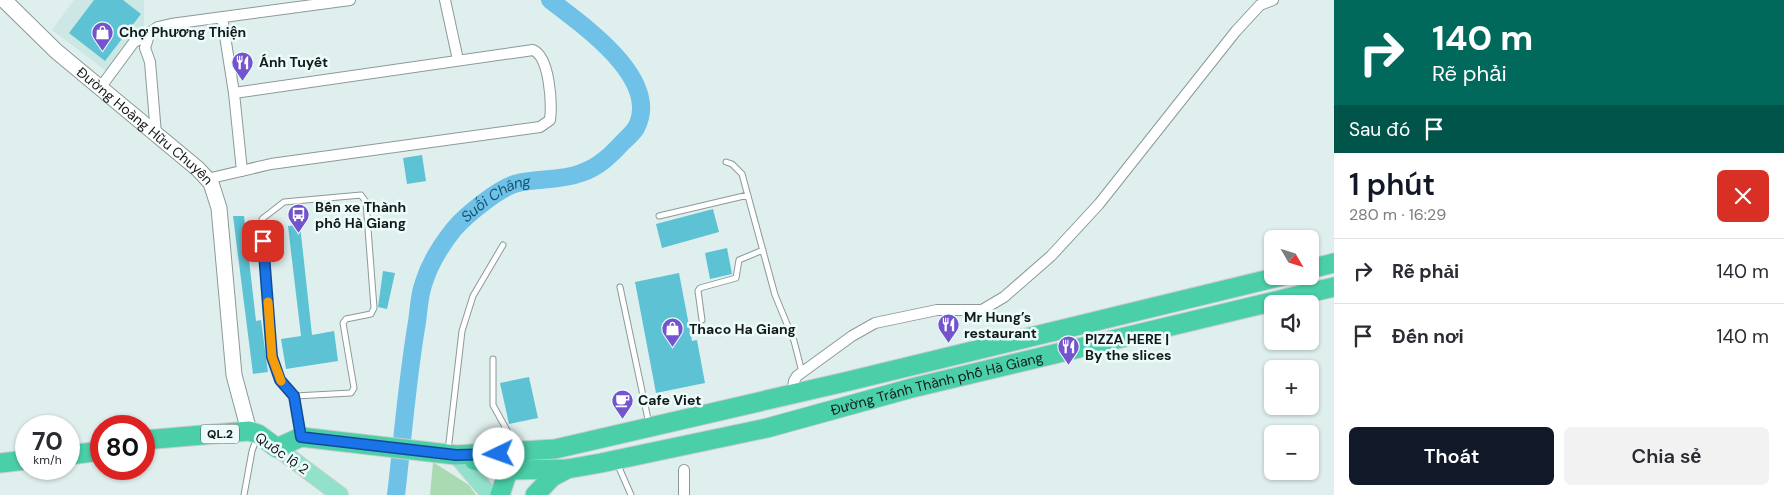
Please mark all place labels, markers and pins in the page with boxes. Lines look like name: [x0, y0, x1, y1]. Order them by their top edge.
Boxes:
shop icon: Chợ Phương Thiện: [91, 20, 115, 51]
place label: Chợ Phương Thiện: [119, 23, 246, 41]
restaurant icon: Ánh Tuyết: [231, 50, 255, 81]
place label: Ánh Tuyết: [259, 53, 328, 71]
place label: Bến xe Thành phố Hà Giang: [315, 198, 406, 232]
bus stop icon: Bến xe Thành phố Hà Giang: [287, 203, 311, 234]
pin: [242, 220, 284, 262]
place label: Mr Hung’s restaurant: [964, 308, 1037, 342]
restaurant icon: Mr Hung’s restaurant: [936, 313, 960, 344]
shop icon: Thaco Ha Giang: [661, 317, 685, 348]
place label: Thaco Ha Giang: [689, 320, 796, 338]
place label: PIZZA HERE | By the slices: [1085, 330, 1172, 364]
restaurant icon: PIZZA HERE | By the slices: [1057, 335, 1081, 366]
cafe icon: Cafe Viet: [610, 388, 634, 419]
place label: Cafe Viet: [638, 391, 701, 409]

